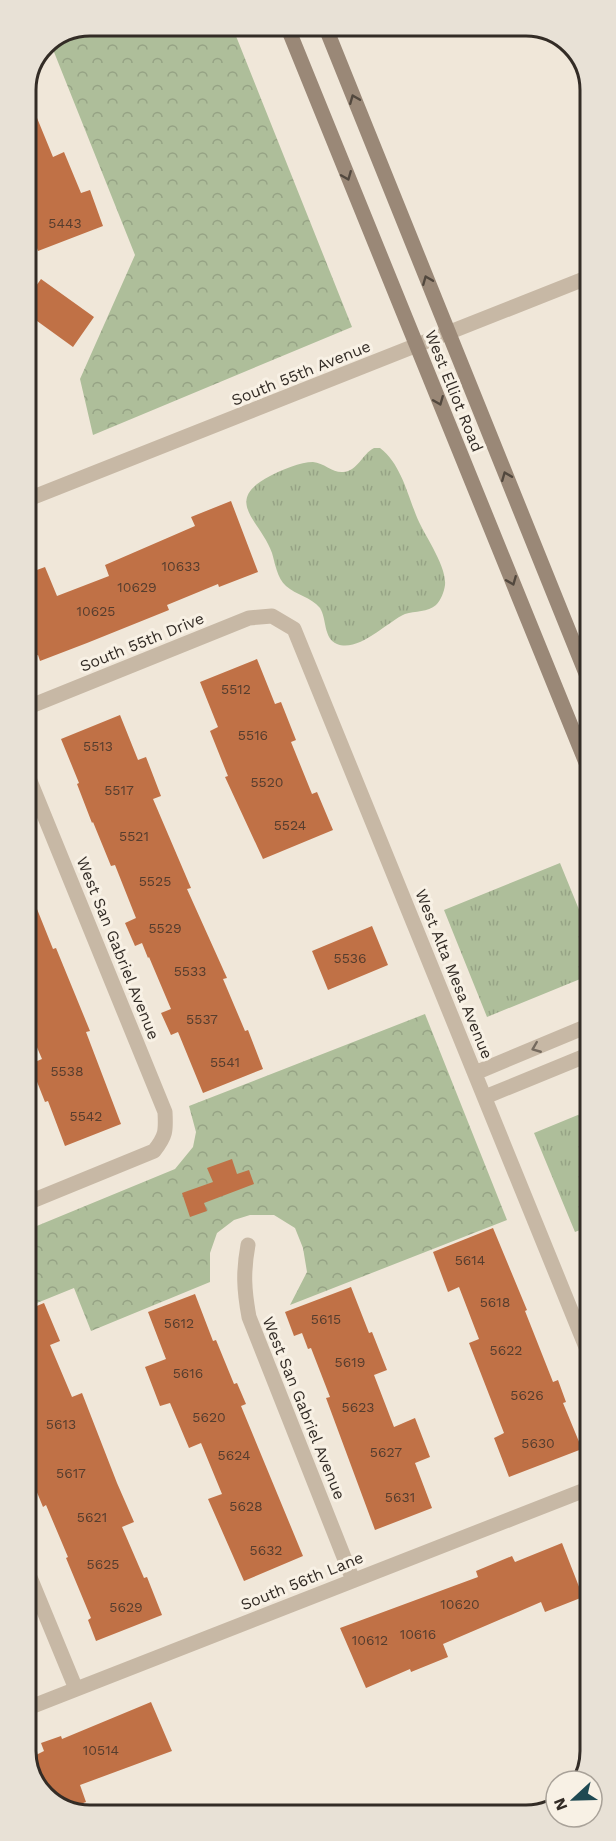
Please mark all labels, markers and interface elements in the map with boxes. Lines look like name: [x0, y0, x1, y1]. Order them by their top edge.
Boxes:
one-way arrow: [349, 94, 361, 105]
one-way arrow: [340, 170, 352, 181]
house number: 5443: [48, 215, 82, 231]
one-way arrow: [422, 275, 434, 286]
street label: West Elliot Road: [421, 327, 487, 455]
street label: South 55th Avenue: [229, 336, 373, 410]
one-way arrow: [432, 394, 444, 405]
one-way arrow: [501, 471, 513, 482]
house number: 10633: [161, 558, 201, 574]
one-way arrow: [505, 575, 517, 586]
house number: 10629: [117, 579, 157, 595]
house number: 10625: [77, 603, 116, 619]
street label: South 55th Drive: [77, 608, 207, 676]
house number: 5512: [221, 681, 251, 697]
house number: 5516: [238, 727, 268, 743]
house number: 5513: [83, 738, 113, 754]
house number: 5520: [250, 774, 284, 790]
house number: 5517: [104, 782, 134, 798]
house number: 5524: [274, 817, 306, 833]
house number: 5521: [119, 828, 149, 844]
street label: West San Gabriel Avenue: [73, 854, 163, 1042]
house number: 5525: [139, 873, 171, 889]
street label: West Alta Mesa Avenue: [411, 886, 497, 1062]
house number: 5529: [148, 920, 182, 936]
house number: 5536: [334, 950, 366, 966]
house number: 5533: [174, 963, 206, 979]
house number: 5537: [186, 1011, 218, 1027]
one-way arrow: [531, 1041, 542, 1053]
house number: 5541: [210, 1054, 240, 1070]
house number: 5538: [50, 1063, 84, 1079]
house number: 5542: [69, 1108, 103, 1124]
house number: 5614: [455, 1252, 485, 1268]
house number: 5618: [480, 1294, 510, 1310]
house number: 5615: [311, 1311, 341, 1327]
street label: West San Gabriel Avenue: [259, 1314, 349, 1502]
house number: 5612: [164, 1315, 194, 1331]
house number: 5622: [490, 1342, 522, 1358]
house number: 5619: [335, 1354, 365, 1370]
house number: 5616: [173, 1365, 203, 1381]
house number: 5626: [510, 1387, 544, 1403]
house number: 5623: [342, 1399, 374, 1415]
house number: 5620: [192, 1409, 226, 1425]
house number: 5613: [46, 1416, 76, 1432]
house number: 5630: [521, 1435, 555, 1451]
house number: 5627: [370, 1444, 402, 1460]
house number: 5624: [218, 1447, 250, 1463]
house number: 5617: [56, 1465, 86, 1481]
house number: 5631: [385, 1489, 415, 1505]
house number: 5628: [229, 1498, 263, 1514]
house number: 5621: [77, 1509, 107, 1525]
house number: 5632: [250, 1542, 282, 1558]
street label: South 56th Lane: [238, 1548, 366, 1614]
house number: 5625: [87, 1556, 119, 1572]
house number: 10620: [440, 1596, 480, 1612]
house number: 5629: [109, 1599, 143, 1615]
house number: 10616: [400, 1626, 436, 1642]
house number: 10612: [352, 1632, 388, 1648]
house number: 10514: [83, 1742, 119, 1758]
north arrow: [544, 1769, 604, 1829]
text: N: [550, 1795, 572, 1813]

